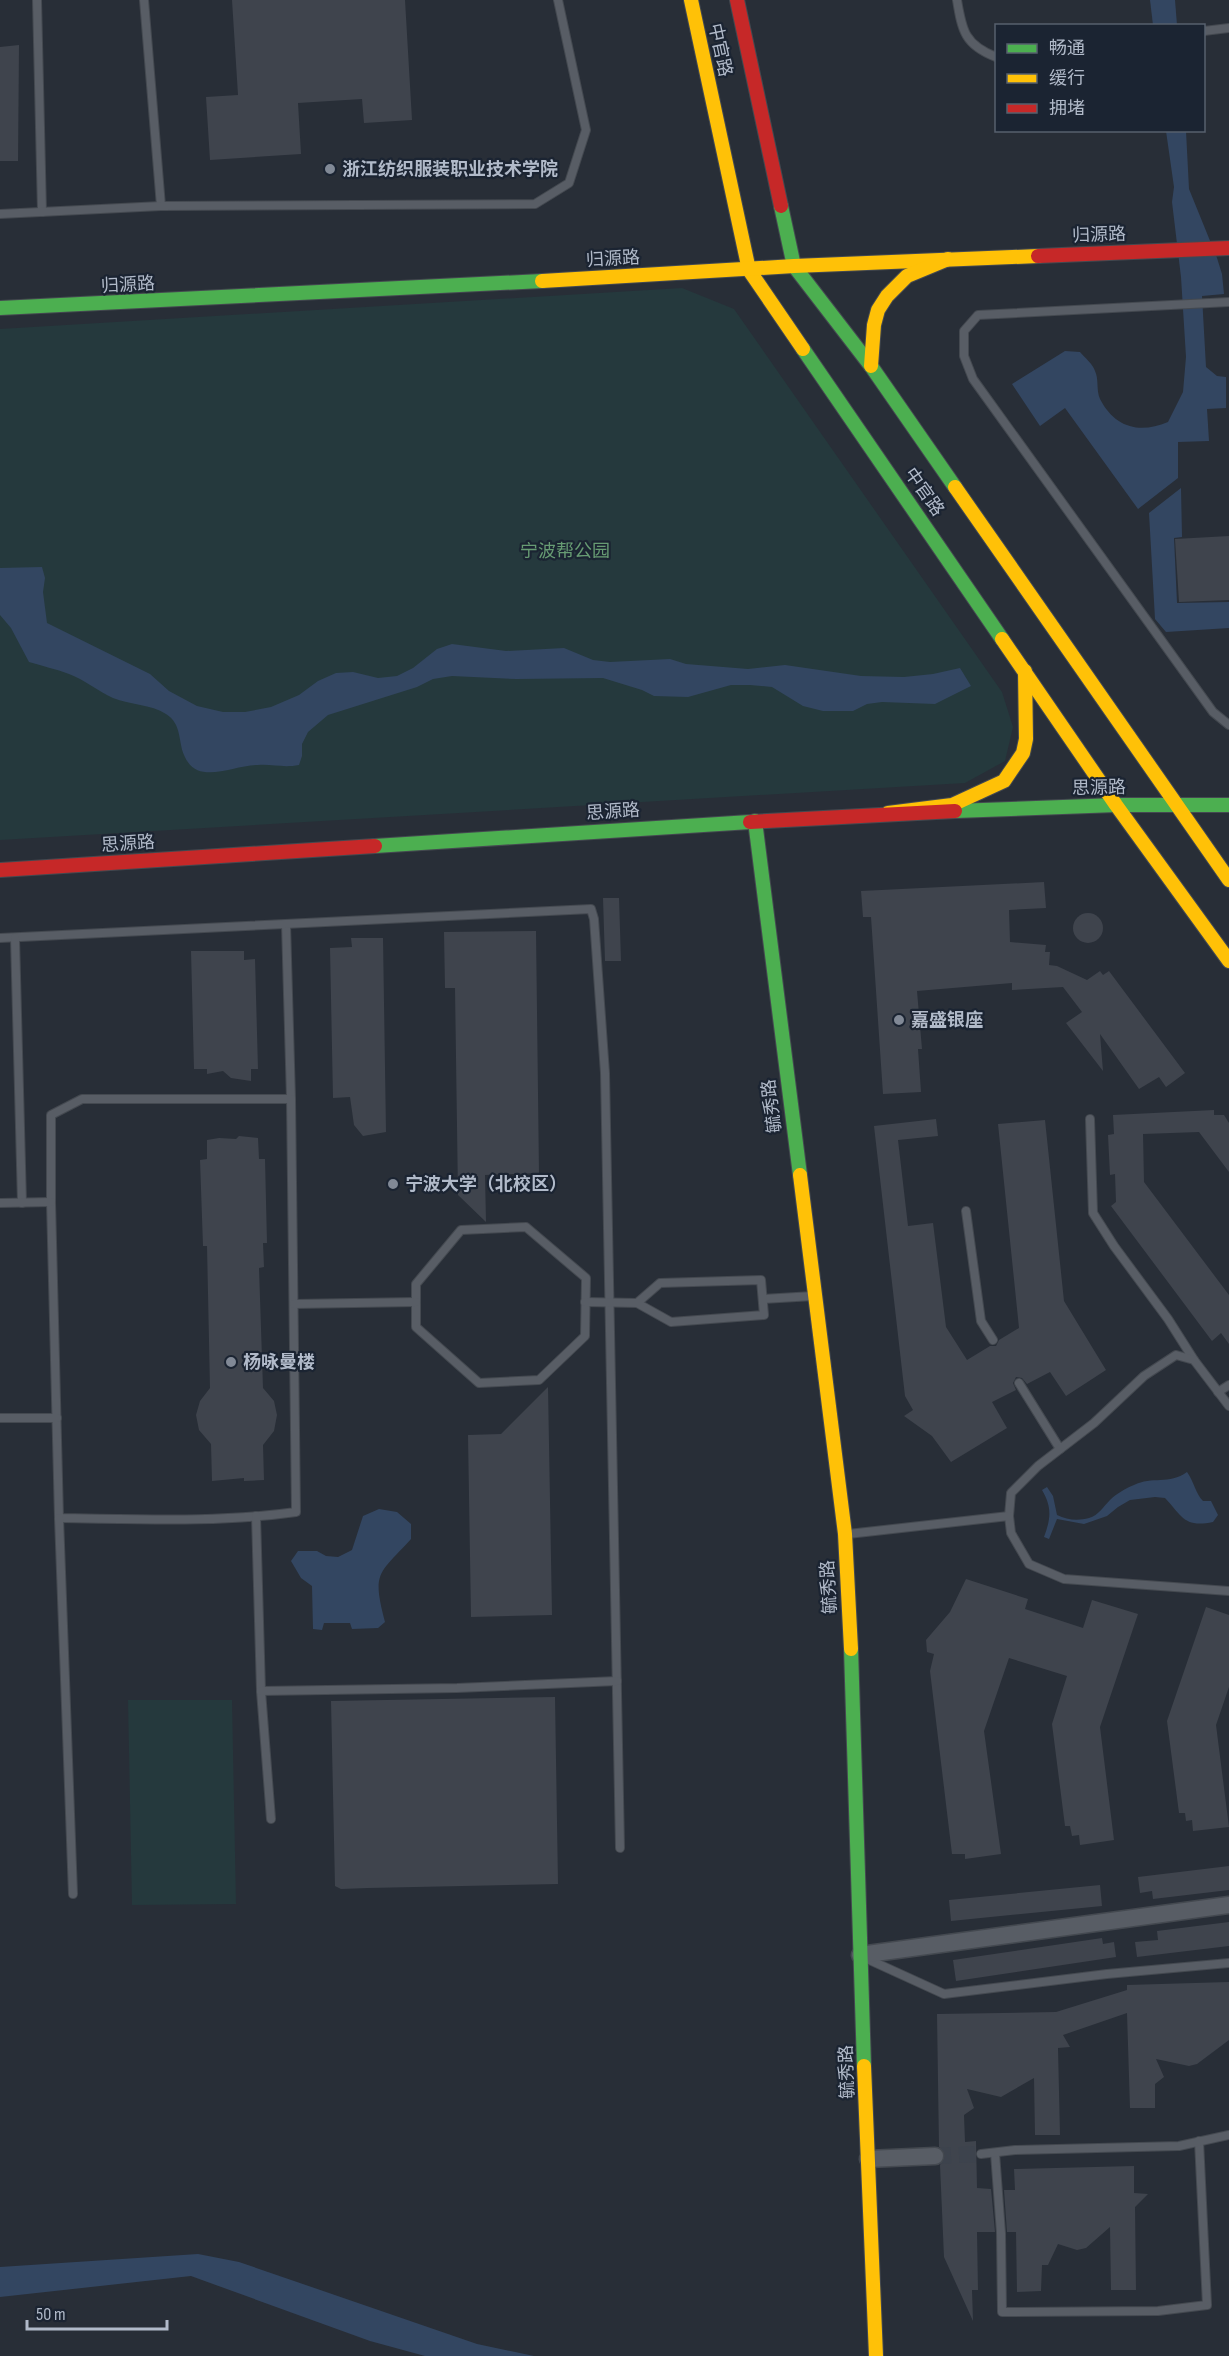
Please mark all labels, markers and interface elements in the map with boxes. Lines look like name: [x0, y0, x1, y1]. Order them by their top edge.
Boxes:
street label: 中官路: [704, 21, 736, 79]
legend: [995, 24, 1205, 132]
text: 畅通: [1049, 38, 1085, 59]
text: 缓行: [1049, 68, 1085, 89]
text: 拥堵: [1049, 98, 1085, 119]
place label: 浙江纺织服装职业技术学院: [342, 159, 558, 180]
marker: 浙江纺织服装职业技术学院: [323, 162, 337, 176]
street label: 归源路: [1072, 224, 1126, 246]
street label: 归源路: [585, 247, 641, 271]
street label: 归源路: [100, 273, 156, 297]
street label: 中官路: [900, 464, 948, 520]
park label: 宁波帮公园: [520, 541, 610, 562]
street label: 思源路: [1072, 777, 1126, 799]
street label: 思源路: [585, 800, 641, 824]
street label: 思源路: [100, 832, 156, 856]
place label: 嘉盛银座: [911, 1010, 983, 1031]
marker: 嘉盛银座: [892, 1013, 906, 1027]
street label: 毓秀路: [758, 1078, 786, 1134]
place label: 宁波大学（北校区）: [405, 1174, 567, 1195]
marker: 宁波大学（北校区）: [386, 1177, 400, 1191]
place label: 杨咏曼楼: [243, 1352, 315, 1373]
marker: 杨咏曼楼: [224, 1355, 238, 1369]
street label: 毓秀路: [817, 1559, 841, 1615]
street label: 毓秀路: [836, 2045, 858, 2099]
scale bar: [27, 2293, 166, 2331]
text: 50 m: [36, 2304, 66, 2325]

